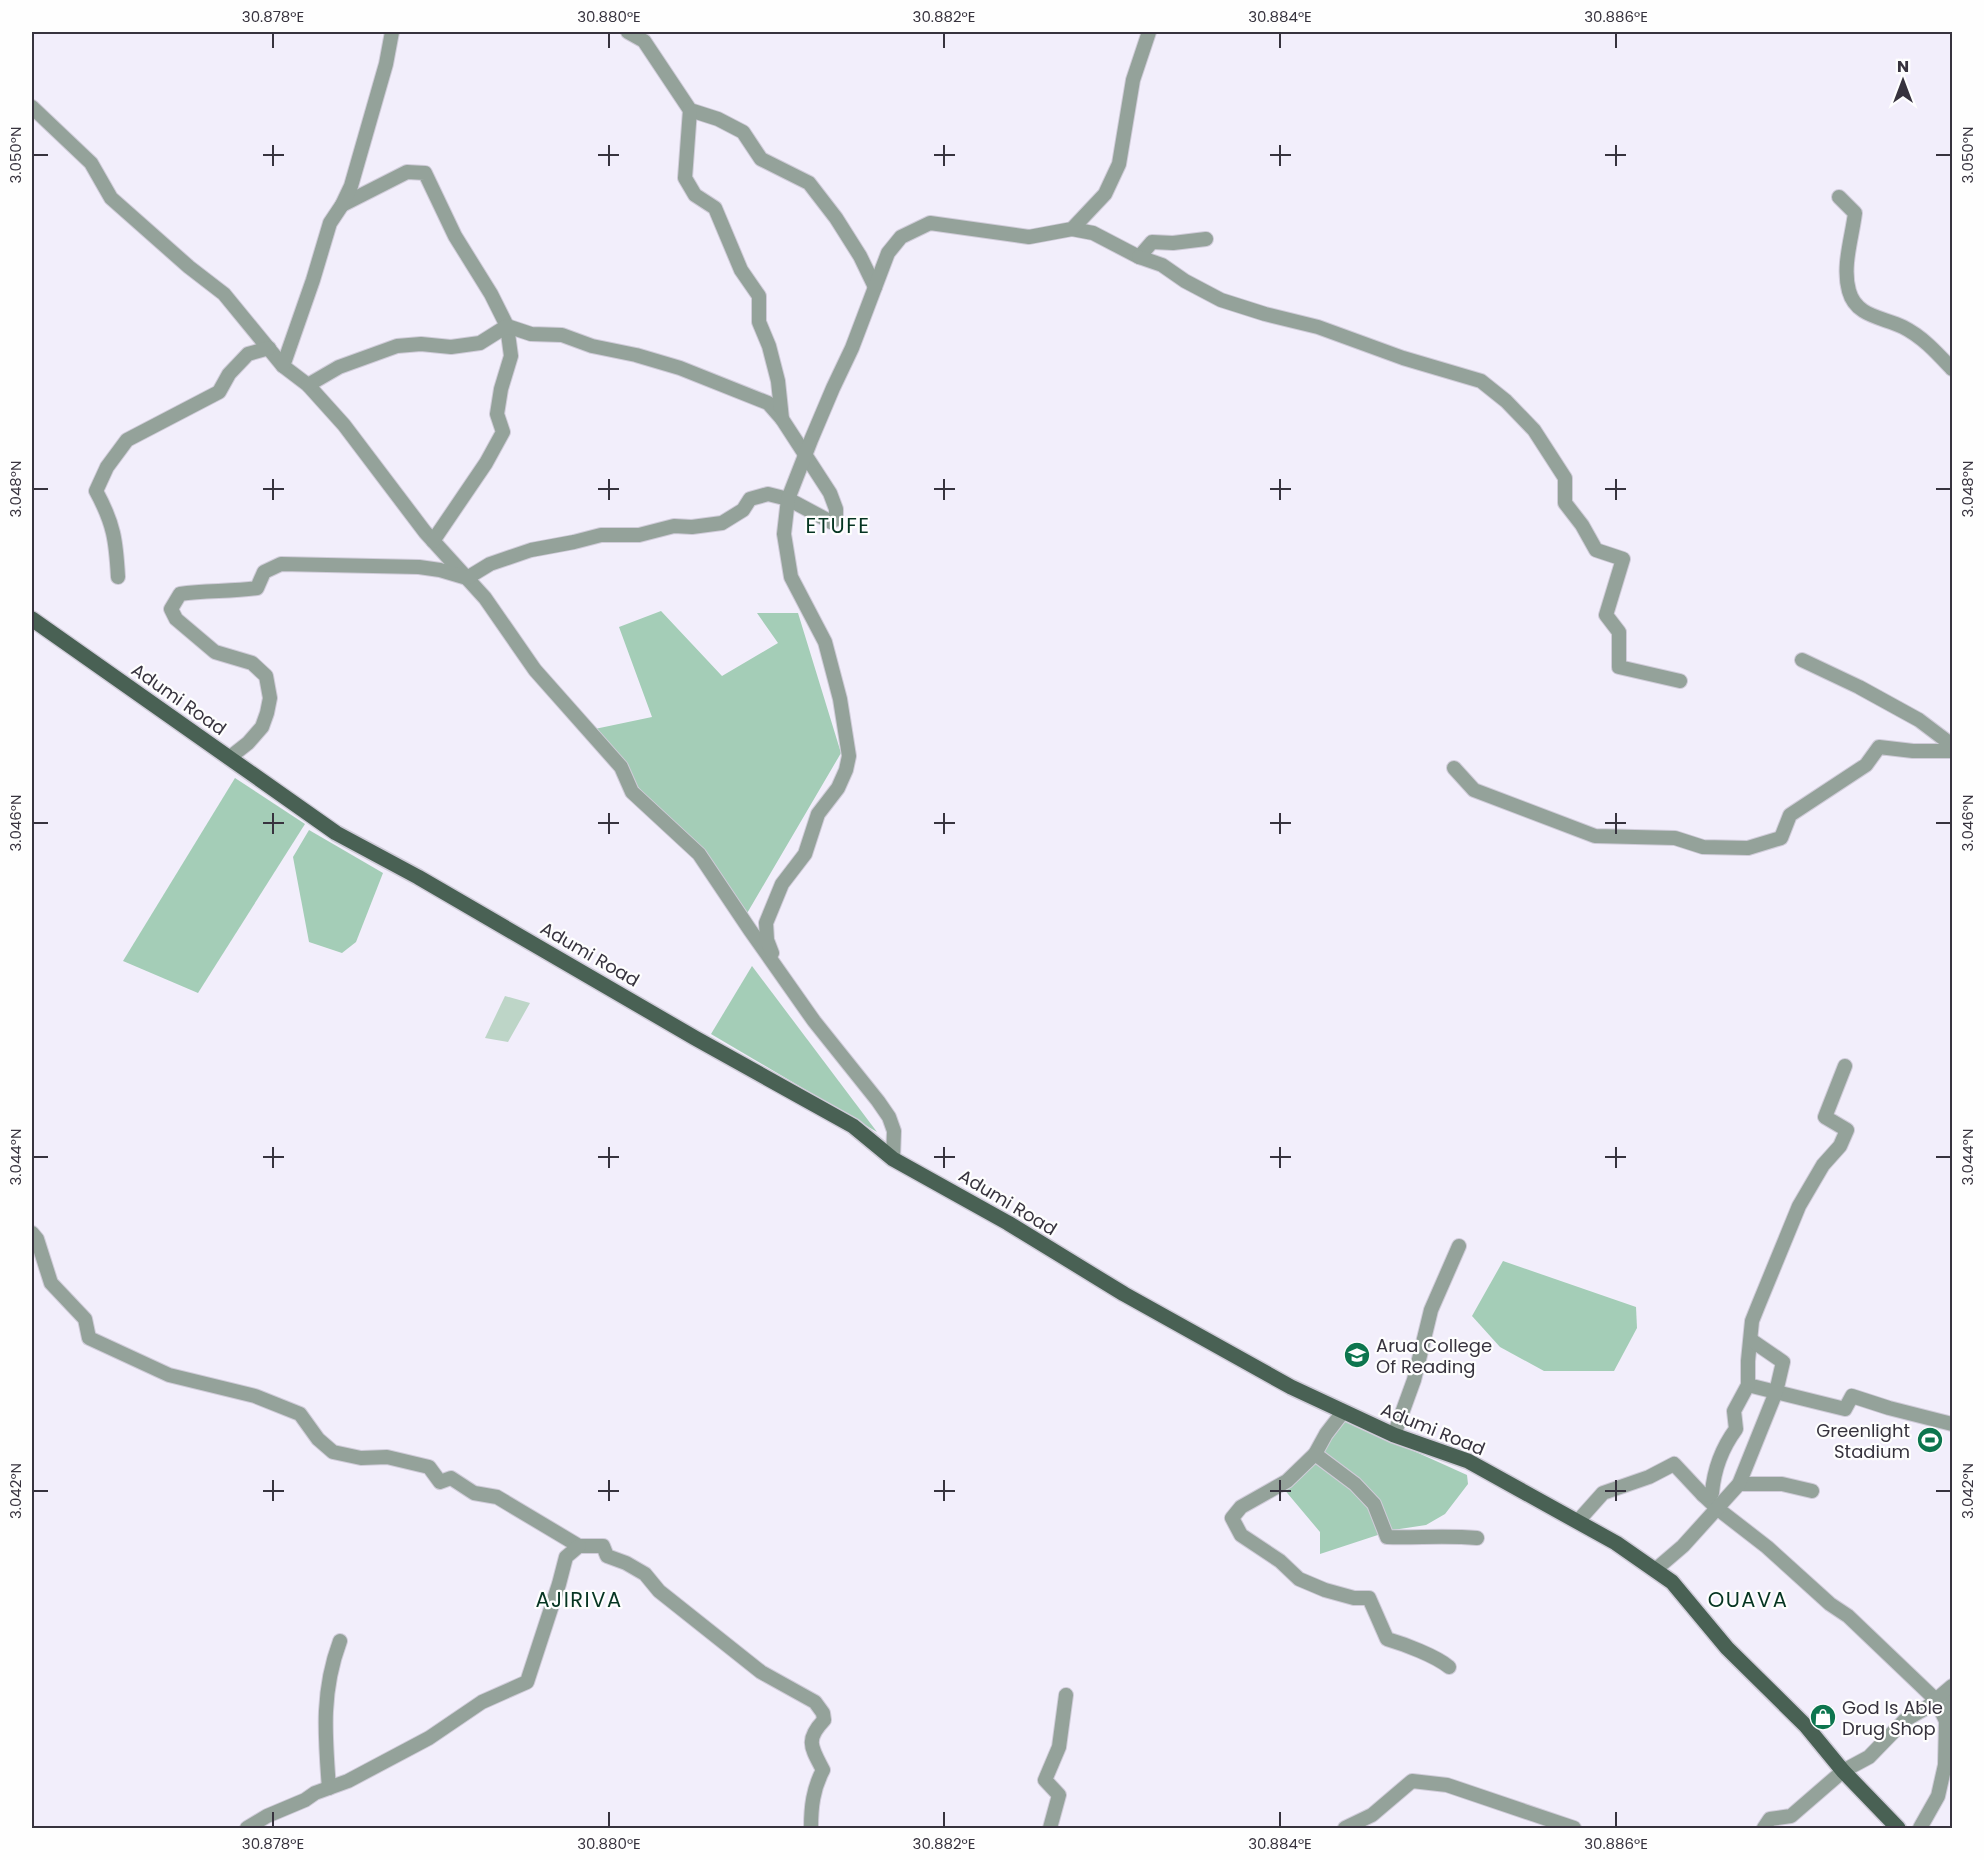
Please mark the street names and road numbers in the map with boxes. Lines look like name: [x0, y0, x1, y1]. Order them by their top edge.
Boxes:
street label: Adumi Road: [127, 657, 231, 741]
street label: Adumi Road: [536, 916, 644, 992]
street label: Adumi Road: [954, 1163, 1062, 1241]
street label: Adumi Road: [1377, 1397, 1489, 1461]

